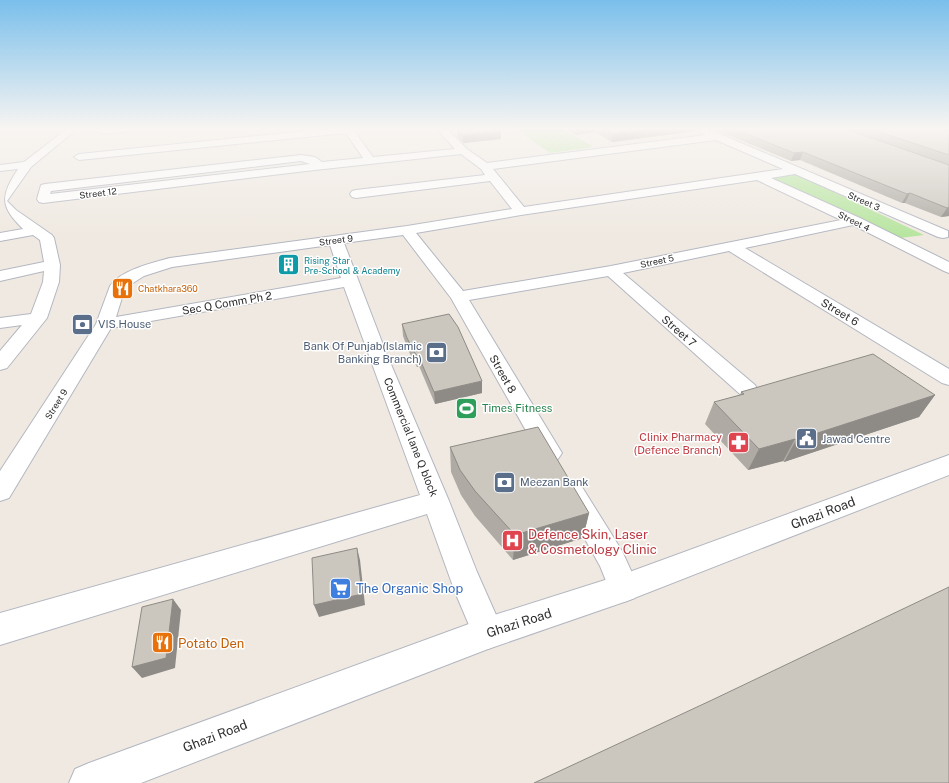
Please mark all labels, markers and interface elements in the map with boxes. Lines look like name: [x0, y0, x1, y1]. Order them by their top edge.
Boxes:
street label: Street 12: [79, 185, 117, 201]
street label: Street 3: [846, 189, 882, 213]
street label: Street 4: [836, 209, 872, 234]
street label: Street 9: [318, 232, 354, 248]
building icon: Rising Star Pre-School & Academy: [276, 252, 302, 278]
street label: Street 5: [639, 252, 675, 270]
place label: Rising Star Pre-School & Academy: [304, 255, 400, 276]
restaurant icon: Chatkhara360: [109, 275, 135, 301]
place label: Chatkhara360: [138, 283, 198, 294]
street label: Sec Q Comm Ph 2: [181, 289, 273, 317]
street label: Street 6: [819, 296, 861, 328]
bank icon: VIS House: [70, 311, 96, 337]
street label: Street 7: [659, 313, 699, 349]
place label: VIS House: [98, 318, 151, 330]
bank icon: Bank Of Punjab(Islamic Banking Branch): [424, 339, 450, 365]
place label: Bank Of Punjab(Islamic Banking Branch): [303, 340, 422, 365]
street label: Street 8: [487, 353, 519, 395]
street label: Commercial lane Q block: [382, 376, 440, 498]
street label: Street 9: [42, 386, 70, 421]
sports icon: Times Fitness: [453, 395, 479, 421]
place label: Times Fitness: [482, 402, 553, 414]
public building icon: Jawad Centre: [793, 426, 819, 452]
pharmacy icon: Clinix Pharmacy (Defence Branch): [725, 430, 751, 456]
place label: Clinix Pharmacy (Defence Branch): [634, 431, 722, 456]
place label: Jawad Centre: [822, 433, 891, 445]
bank icon: Meezan Bank: [491, 469, 517, 495]
place label: Meezan Bank: [520, 476, 588, 488]
street label: Ghazi Road: [789, 494, 857, 532]
place label: Defence Skin, Laser & Cosmetology Clinic: [528, 527, 657, 557]
hospital icon: Defence Skin, Laser & Cosmetology Clinic: [499, 528, 525, 554]
supermarket icon: The Organic Shop: [327, 575, 353, 601]
place label: The Organic Shop: [356, 581, 463, 596]
street label: Ghazi Road: [485, 605, 553, 641]
restaurant icon: Potato Den: [150, 630, 176, 656]
place label: Potato Den: [178, 636, 244, 651]
street label: Ghazi Road: [181, 717, 249, 755]

